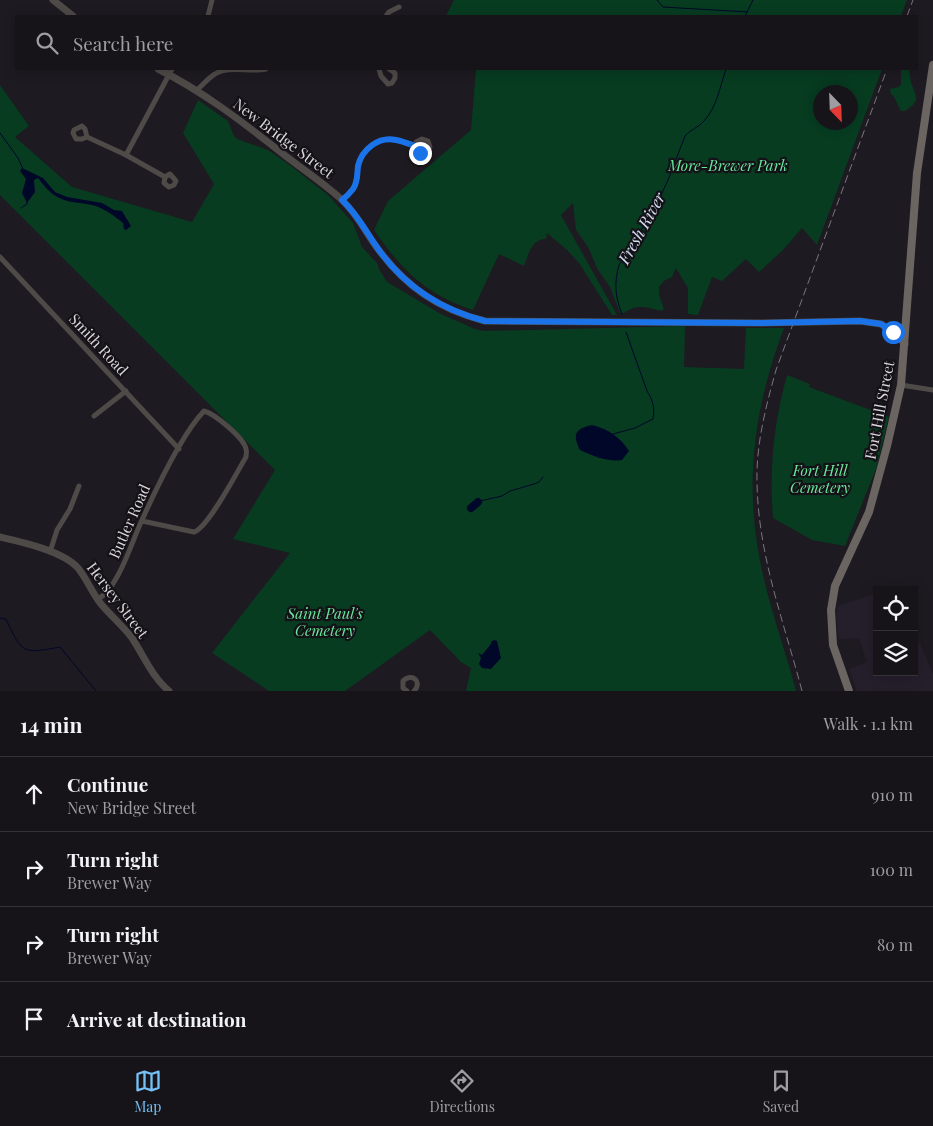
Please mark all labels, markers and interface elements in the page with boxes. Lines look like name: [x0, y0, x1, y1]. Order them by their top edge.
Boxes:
search box: [15, 15, 918, 70]
icon: search: [33, 29, 61, 57]
text: Search here: [73, 30, 173, 56]
north arrow: [813, 85, 858, 130]
street label: New Bridge Street: [230, 94, 339, 183]
route end: [409, 142, 432, 165]
park label: More-Brewer Park: [667, 155, 788, 175]
water label: Fresh River: [612, 187, 670, 268]
street label: Smith Road: [65, 309, 133, 379]
route start: [882, 321, 905, 344]
street label: Fort Hill Street: [860, 358, 899, 461]
park label: Fort Hill Cemetery: [790, 460, 850, 497]
street label: Butler Road: [104, 480, 154, 561]
street label: Hersey Street: [83, 558, 154, 643]
map controls: [873, 586, 918, 676]
button: locate: [873, 586, 918, 631]
park label: Saint Paul's Cemetery: [286, 603, 363, 640]
button: layers: [873, 631, 918, 676]
text: 14 min: [20, 710, 82, 738]
text: Walk · 1.1 km: [824, 713, 913, 734]
text: Continue: [67, 771, 148, 797]
icon: ahead: [20, 780, 48, 808]
text: 910 m: [871, 784, 913, 805]
text: New Bridge Street: [67, 797, 196, 818]
text: Turn right: [67, 846, 159, 872]
icon: right: [20, 855, 48, 883]
text: 100 m: [870, 859, 913, 880]
text: Brewer Way: [67, 872, 152, 893]
text: Turn right: [67, 921, 159, 947]
icon: right: [20, 930, 48, 958]
text: 80 m: [877, 934, 913, 955]
text: Brewer Way: [67, 947, 152, 968]
icon: arrive: [20, 1005, 48, 1033]
text: Arrive at destination: [67, 1006, 247, 1032]
tab: Map: [134, 1067, 162, 1116]
tab: Directions: [430, 1067, 495, 1116]
tab: Saved: [763, 1067, 799, 1116]

